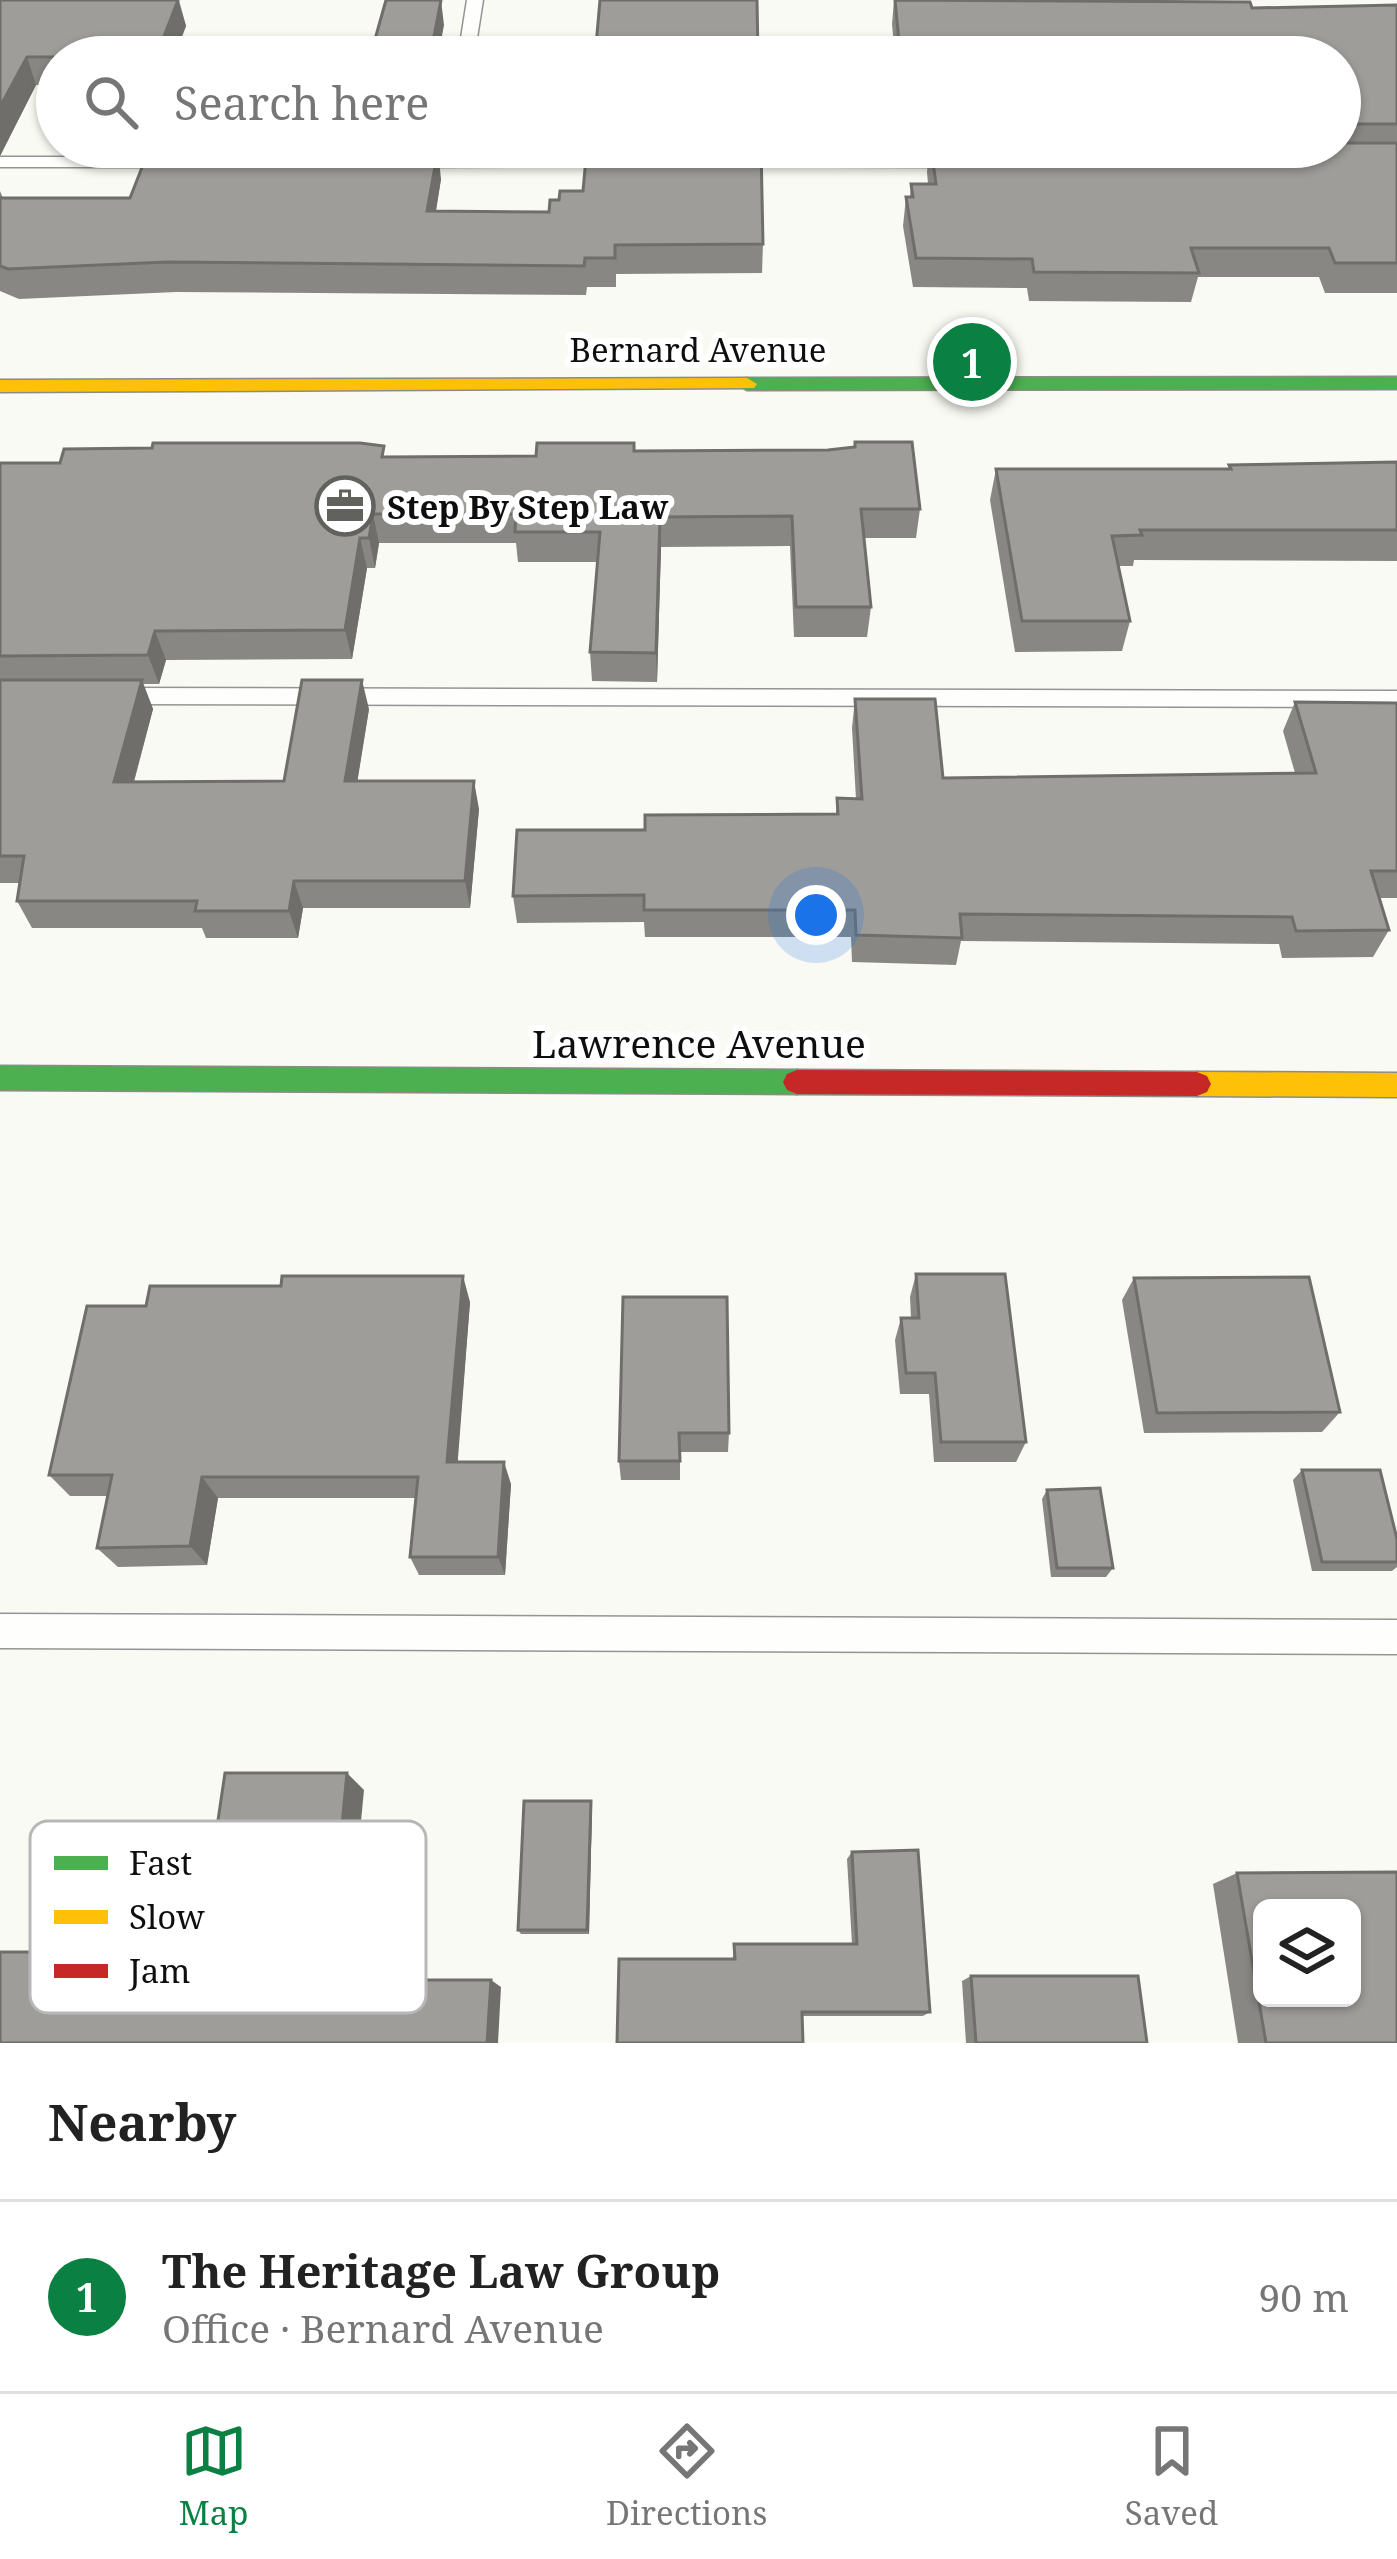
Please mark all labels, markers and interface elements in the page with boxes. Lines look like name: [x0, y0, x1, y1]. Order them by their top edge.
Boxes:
search box: [36, 36, 1361, 168]
icon: search: [78, 69, 144, 135]
text: Search here: [174, 72, 429, 133]
pin: 1: [933, 317, 1011, 407]
street label: Bernard Avenue: [570, 327, 826, 372]
office icon: Step By Step Law: [314, 475, 376, 537]
place label: Step By Step Law: [387, 484, 669, 529]
your location: [786, 885, 846, 945]
street label: Lawrence Avenue: [532, 1016, 866, 1069]
legend: [30, 1821, 426, 2013]
text: Fast: [129, 1840, 192, 1885]
text: Slow: [129, 1894, 205, 1939]
map controls: [1253, 1899, 1361, 2007]
button: layers: [1253, 1899, 1361, 2007]
text: Jam: [128, 1948, 191, 1993]
text: Nearby: [48, 2086, 236, 2156]
text: The Heritage Law Group: [162, 2240, 720, 2301]
text: 1: [76, 2270, 98, 2323]
text: 90 m: [1258, 2270, 1349, 2323]
text: Office · Bernard Avenue: [162, 2301, 604, 2354]
tab: Map: [179, 2418, 249, 2535]
tab: Directions: [606, 2418, 767, 2535]
tab: Saved: [1125, 2418, 1218, 2535]

